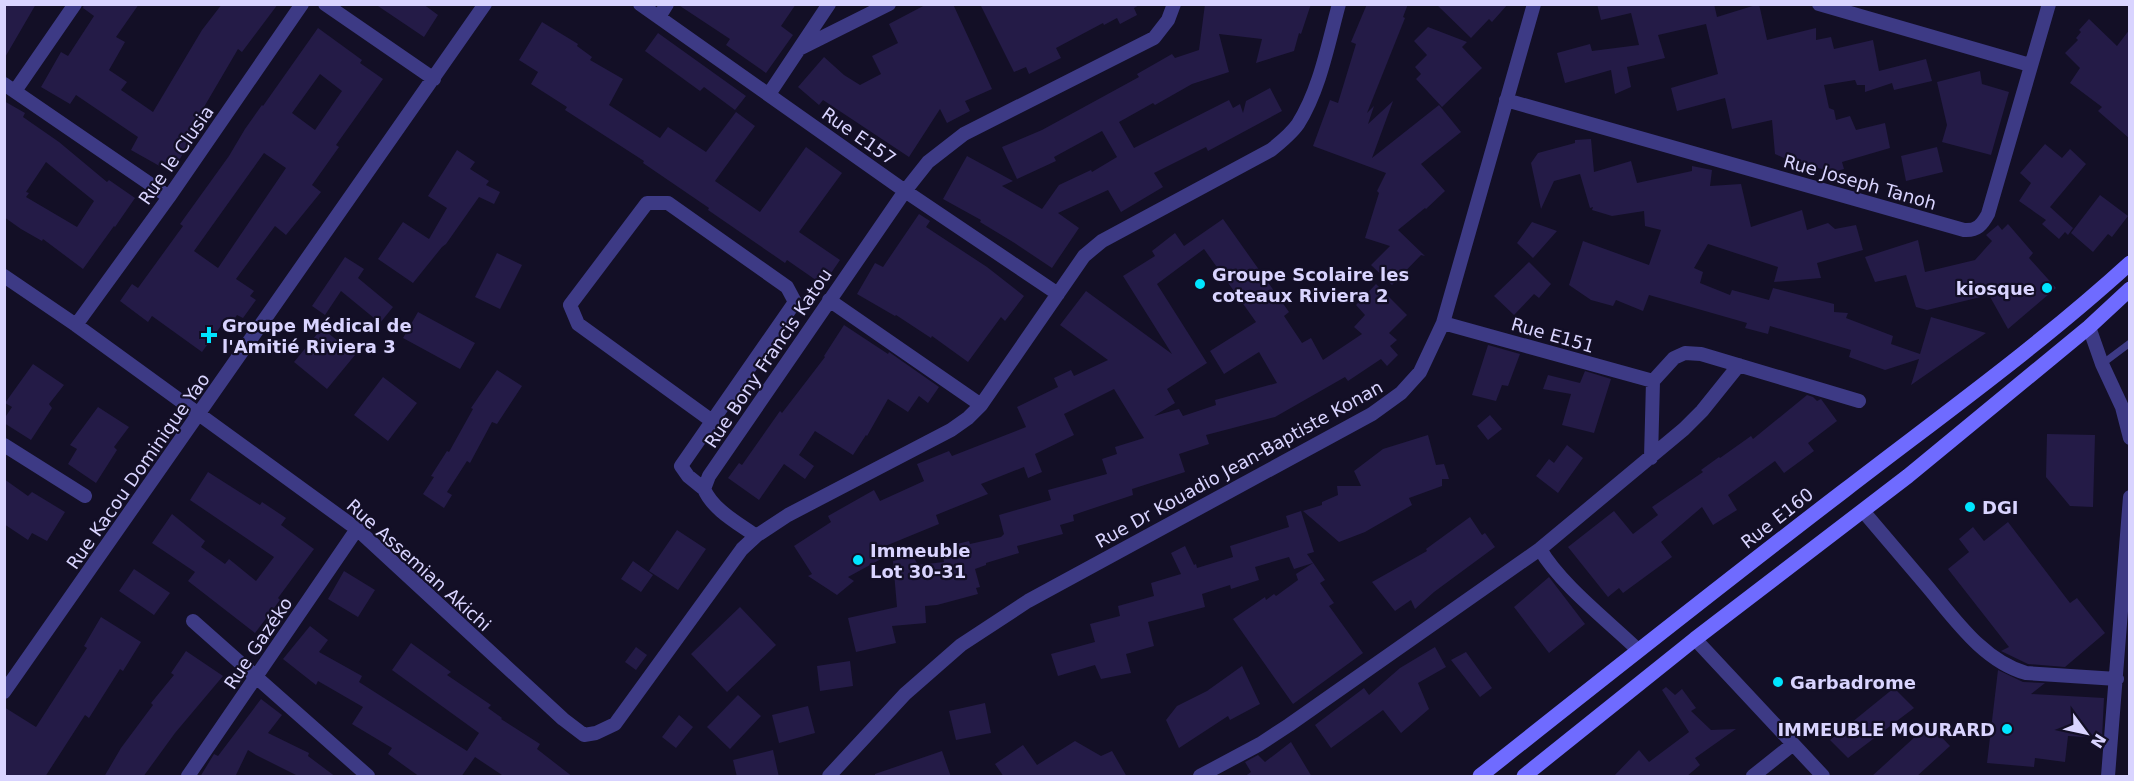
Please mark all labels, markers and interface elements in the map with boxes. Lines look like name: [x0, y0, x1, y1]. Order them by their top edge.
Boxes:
street label: Rue le Clusia: [134, 101, 218, 209]
street label: Rue E157: [818, 103, 900, 169]
street label: Rue Joseph Tanoh: [1781, 150, 1939, 214]
street label: Rue Bony Francis Katou: [700, 264, 836, 452]
place label: Groupe Scolaire les coteaux Riviera 2: [1212, 264, 1409, 306]
marker: Groupe Scolaire les coteaux Riviera 2: [1193, 277, 1207, 291]
place label: kiosque: [1956, 278, 2035, 299]
marker: kiosque: [2040, 281, 2054, 295]
street label: Rue E151: [1509, 313, 1597, 357]
place label: Groupe Médical de l'Amitié Riviera 3: [222, 315, 412, 357]
marker: Groupe Médical de l'Amitié Riviera 3: [200, 326, 218, 344]
street label: Rue Kacou Dominique Yao: [62, 369, 214, 573]
street label: Rue Dr Kouadio Jean-Baptiste Konan: [1092, 376, 1386, 552]
street label: Rue E160: [1737, 483, 1817, 553]
street label: Rue Assemian Akichi: [343, 495, 495, 635]
place label: DGI: [1982, 497, 2018, 518]
marker: DGI: [1963, 500, 1977, 514]
place label: Immeuble Lot 30-31: [870, 540, 971, 582]
marker: Immeuble Lot 30-31: [851, 553, 865, 567]
street label: Rue Gazéko: [220, 593, 296, 693]
place label: Garbadrome: [1790, 672, 1916, 693]
marker: Garbadrome: [1771, 675, 1785, 689]
north arrow: [2056, 703, 2116, 763]
place label: IMMEUBLE MOURARD: [1777, 719, 1995, 740]
marker: IMMEUBLE MOURARD: [2000, 722, 2014, 736]
text: N: [2087, 730, 2110, 752]

